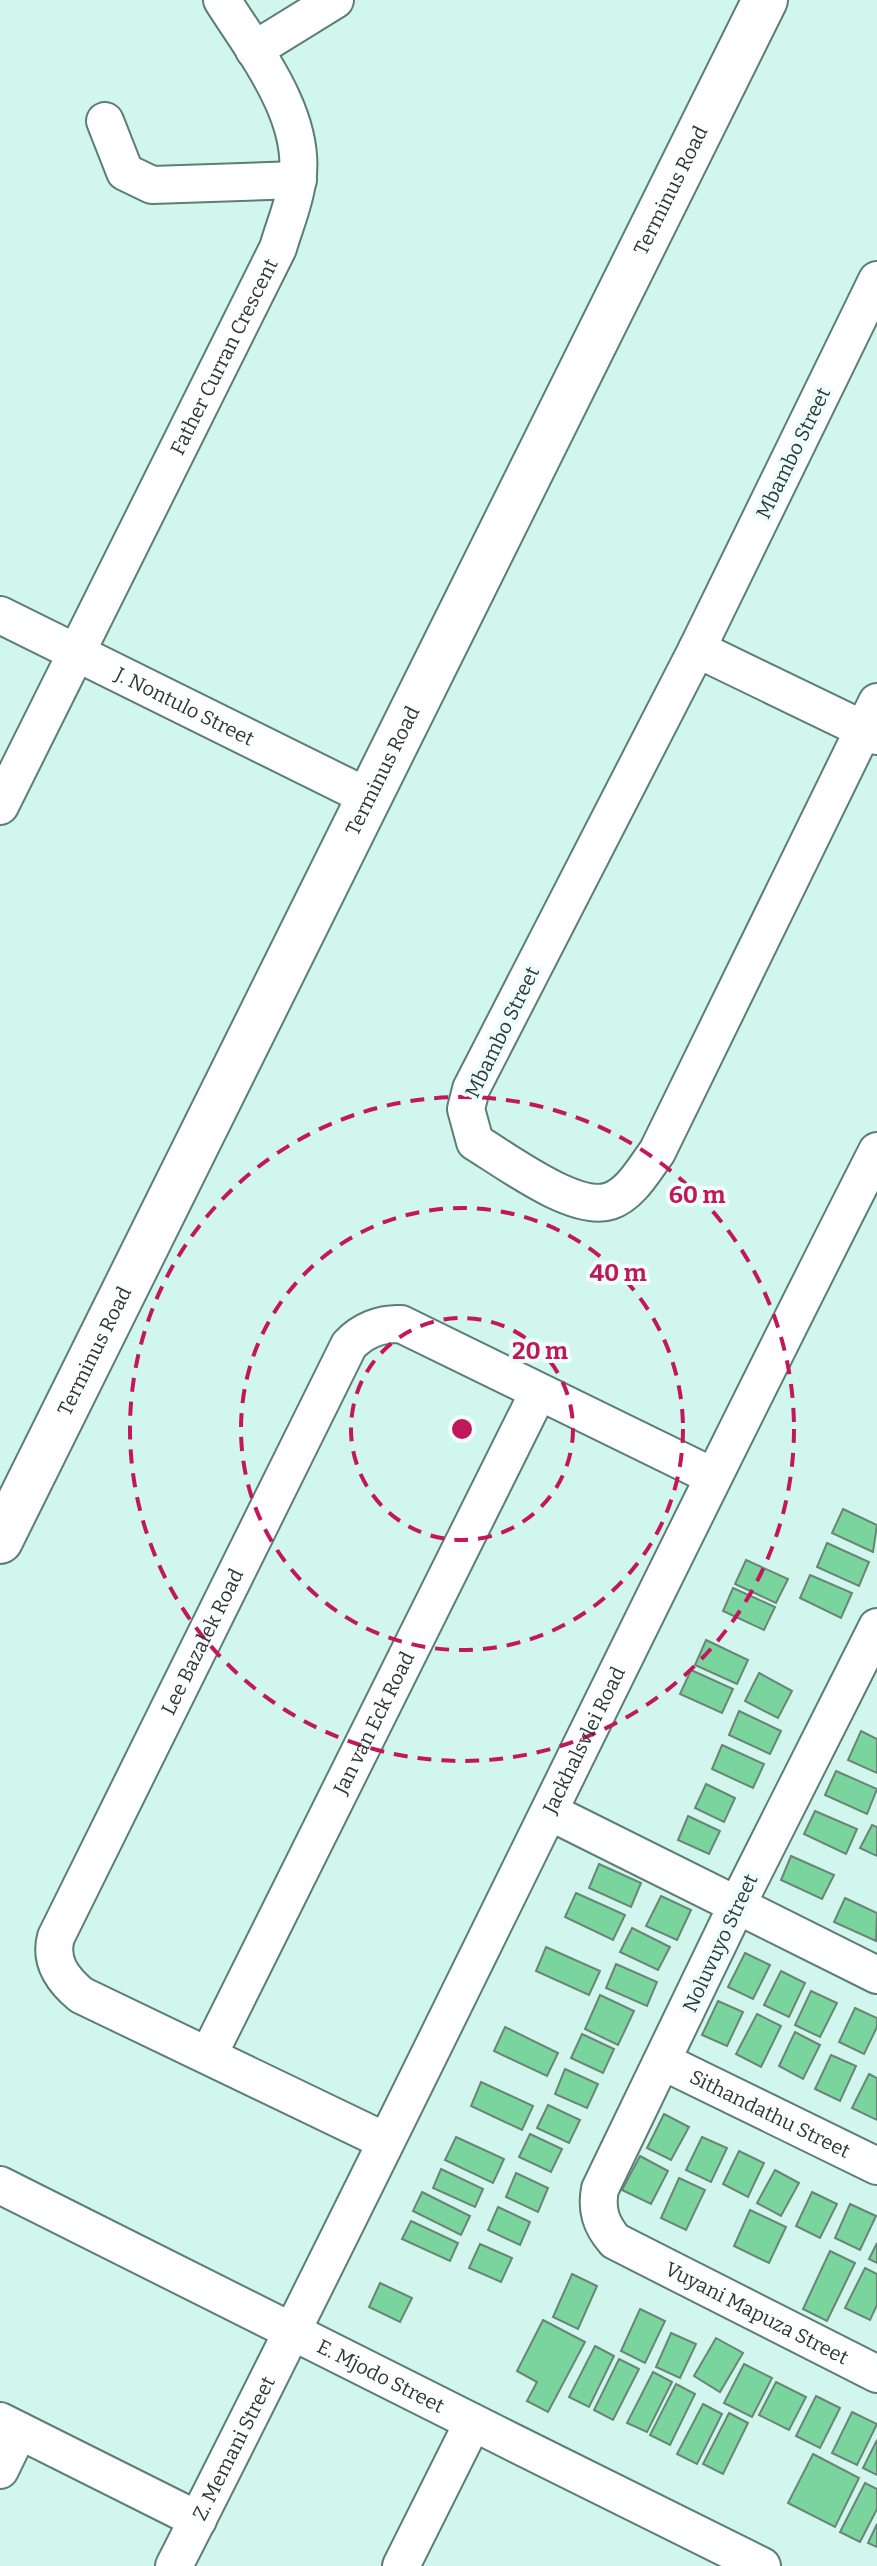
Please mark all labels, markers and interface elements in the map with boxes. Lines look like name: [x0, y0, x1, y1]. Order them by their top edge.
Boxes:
street label: Terminus Road: [628, 122, 713, 259]
street label: Father Curran Crescent: [165, 255, 283, 459]
street label: Mbambo Street: [751, 383, 835, 523]
street label: J. Nontulo Street: [110, 661, 258, 751]
street label: Terminus Road: [340, 702, 425, 839]
street label: Mbambo Street: [460, 962, 544, 1102]
text: 60 m: [669, 1181, 725, 1209]
text: 40 m: [589, 1259, 647, 1287]
street label: Terminus Road: [52, 1283, 136, 1420]
text: 20 m: [512, 1337, 568, 1365]
centre of rings: [448, 1415, 476, 1443]
street label: Lee Bazalek Road: [156, 1565, 248, 1719]
street label: Jan van Eck Road: [328, 1647, 419, 1799]
street label: Jackhalsvlei Road: [537, 1663, 630, 1818]
street label: Noluvuyo Street: [678, 1870, 762, 2016]
street label: Sithandathu Street: [686, 2065, 854, 2163]
street label: Vuyani Mapuza Street: [661, 2257, 852, 2369]
street label: E. Mjodo Street: [313, 2334, 448, 2418]
street label: Z. Memani Street: [187, 2372, 280, 2524]

